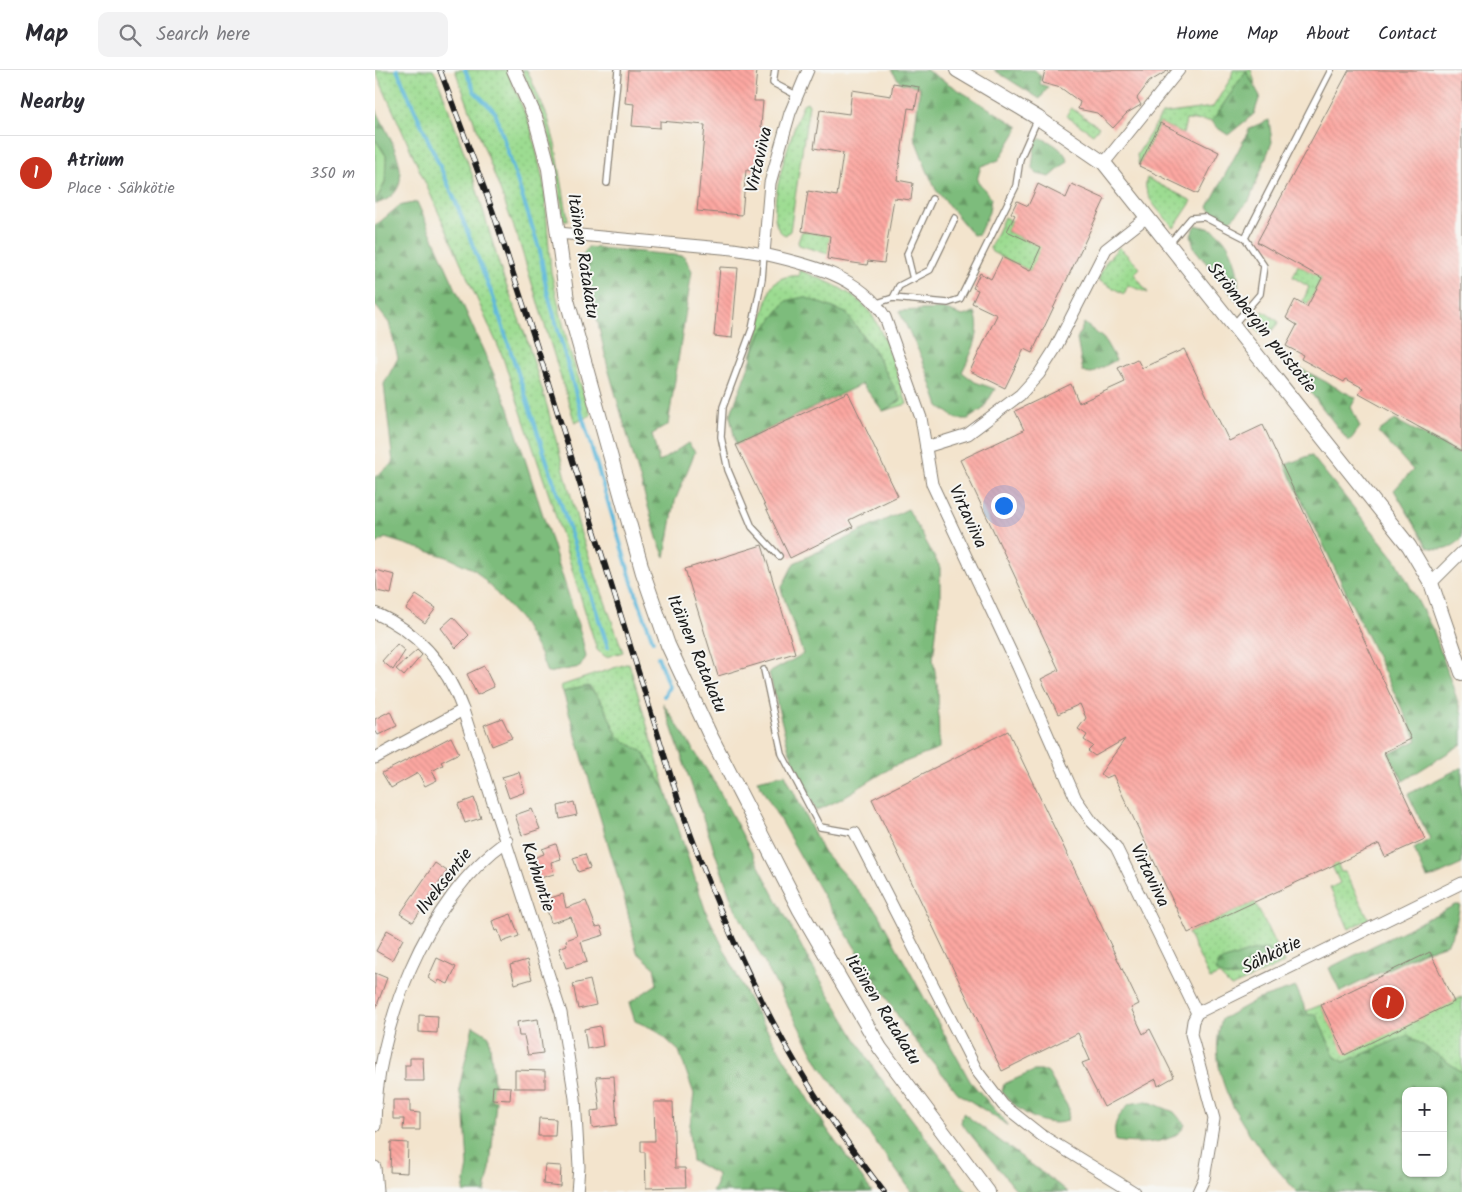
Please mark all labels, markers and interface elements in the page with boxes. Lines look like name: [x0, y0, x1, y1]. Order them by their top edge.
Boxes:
search box: [98, 12, 448, 57]
text: Map: [25, 15, 68, 54]
text: Search here: [156, 20, 250, 50]
text: Home: [1176, 20, 1219, 49]
text: Map: [1247, 20, 1278, 49]
text: About: [1306, 20, 1350, 49]
text: Contact: [1378, 20, 1437, 49]
icon: search: [116, 21, 144, 49]
text: Nearby: [20, 86, 85, 119]
street label: Virtaviiva: [738, 124, 782, 196]
text: Atrium: [67, 146, 124, 176]
text: 1: [34, 161, 38, 186]
text: 350 m: [310, 161, 355, 186]
text: Place · Sähkötie: [67, 176, 175, 201]
street label: Itäinen Ratakatu: [558, 191, 606, 321]
street label: Strömbergin puistotie: [1199, 256, 1323, 400]
street label: Virtaviiva: [940, 480, 994, 554]
your location: [991, 493, 1017, 519]
street label: Itäinen Ratakatu: [658, 590, 734, 718]
street label: Karhuntie: [512, 838, 562, 916]
street label: Virtaviiva: [1121, 839, 1177, 913]
street label: Ilveksentie: [409, 842, 481, 922]
street label: Sähkötie: [1237, 929, 1307, 983]
street label: Itäinen Ratakatu: [836, 949, 928, 1072]
pin: 1: [1372, 984, 1404, 1022]
map controls: [1402, 1087, 1447, 1177]
button: +: [1402, 1087, 1447, 1132]
button: −: [1402, 1132, 1447, 1177]

